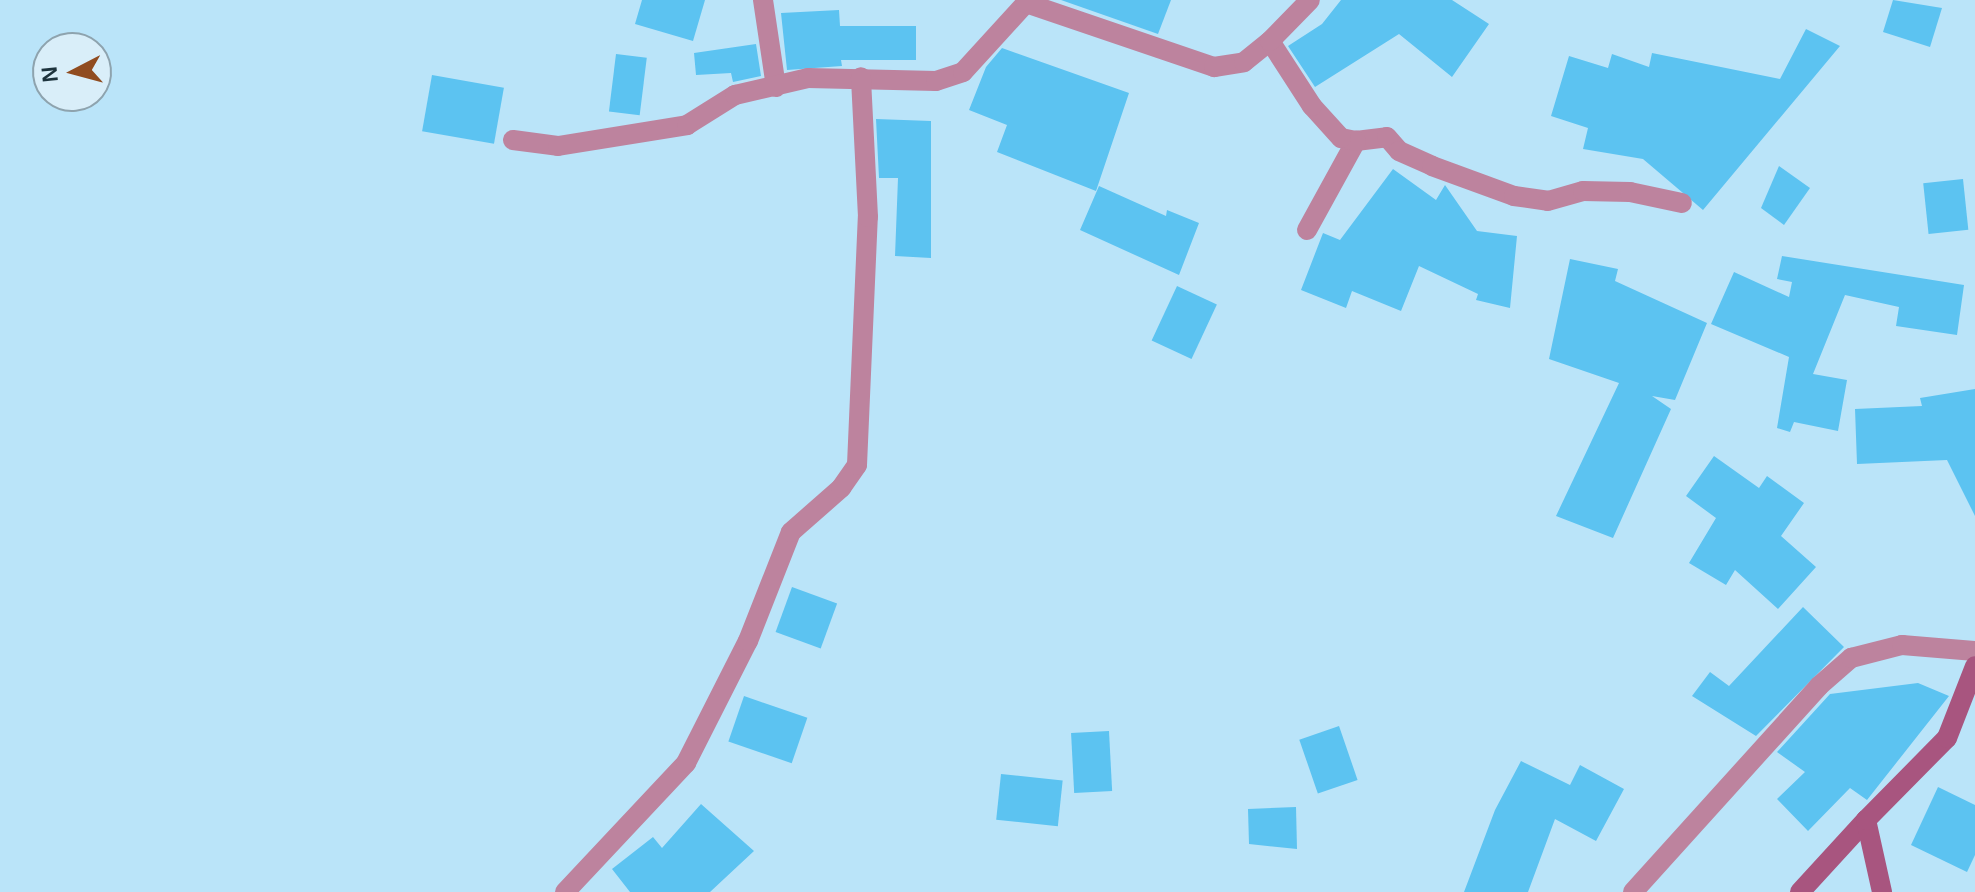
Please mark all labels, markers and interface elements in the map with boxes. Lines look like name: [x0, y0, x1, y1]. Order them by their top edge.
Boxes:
north arrow: [32, 32, 112, 112]
text: N: [36, 65, 63, 84]

